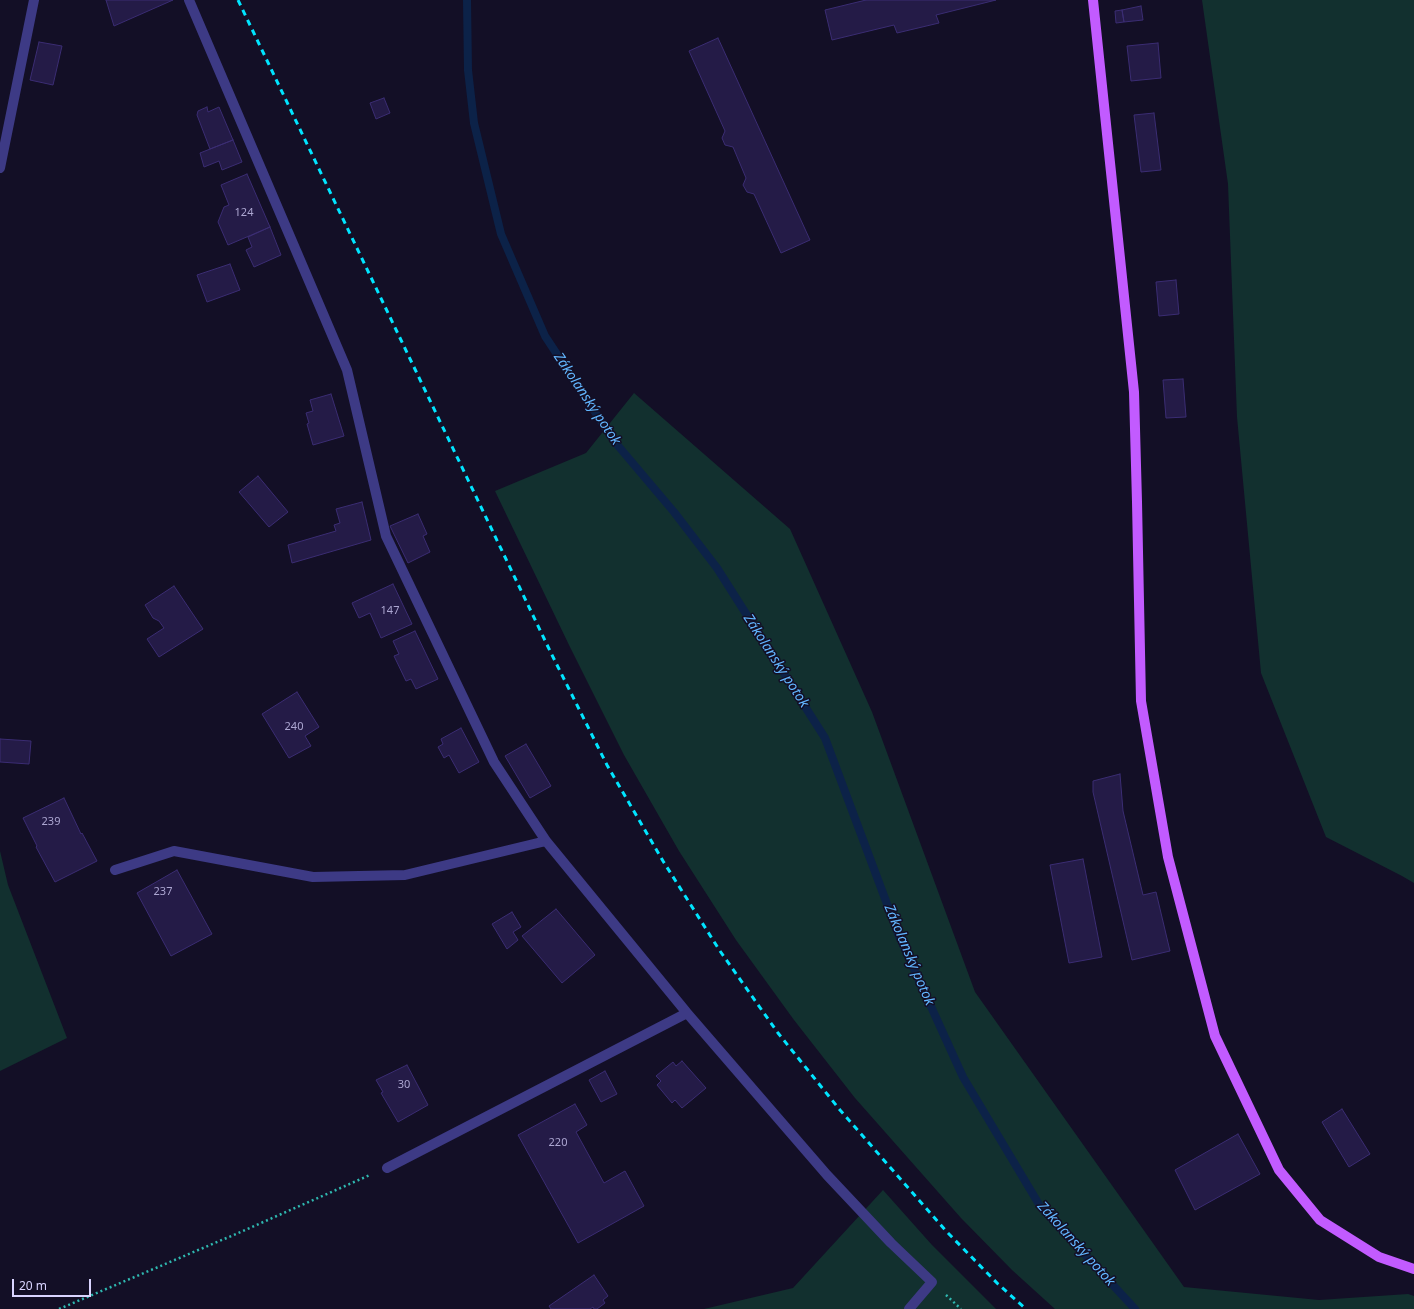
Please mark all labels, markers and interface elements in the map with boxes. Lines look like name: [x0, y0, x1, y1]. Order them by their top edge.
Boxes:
house number: 124: [235, 206, 253, 220]
water label: Zákolanský potok: [550, 349, 624, 449]
house number: 147: [381, 604, 399, 618]
water label: Zákolanský potok: [739, 611, 813, 711]
house number: 240: [285, 720, 303, 734]
house number: 239: [42, 815, 60, 829]
house number: 237: [154, 885, 172, 899]
water label: Zákolanský potok: [880, 902, 938, 1008]
house number: 30: [398, 1078, 410, 1092]
house number: 220: [549, 1136, 567, 1150]
water label: Zákolanský potok: [1034, 1198, 1118, 1290]
scale bar: [14, 1271, 93, 1297]
text: 20 m: [19, 1277, 47, 1294]

